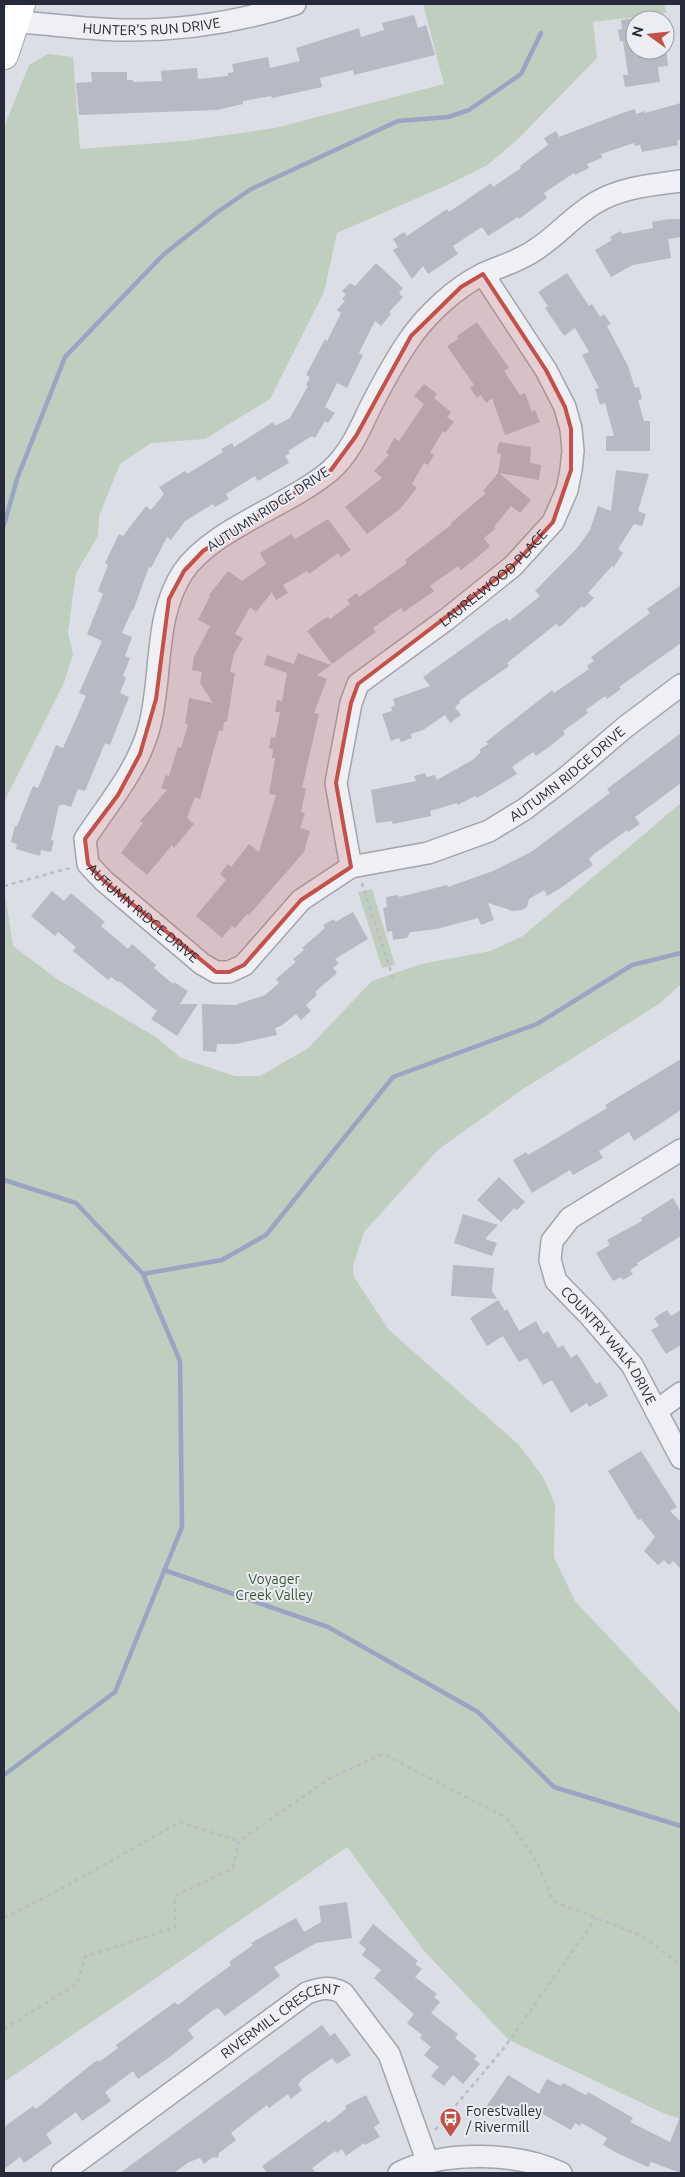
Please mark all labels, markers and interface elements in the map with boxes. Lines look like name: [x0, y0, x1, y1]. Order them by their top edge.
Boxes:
north arrow: [625, 10, 675, 60]
street label: HUNTER'S RUN DRIVE: [82, 14, 222, 38]
text: N: [628, 25, 647, 39]
street label: AUTUMN RIDGE DRIVE: [204, 463, 332, 555]
street label: LAURELWOOD PLACE: [436, 526, 550, 630]
street label: AUTUMN RIDGE DRIVE: [506, 723, 628, 825]
street label: AUTUMN RIDGE DRIVE: [84, 860, 202, 966]
street label: COUNTRY WALK DRIVE: [558, 1283, 659, 1407]
park label: Voyager Creek Valley: [235, 1571, 313, 1603]
street label: RIVERMILL CRESCENT: [218, 1980, 342, 2062]
place label: Forestvalley / Rivermill: [465, 2103, 542, 2135]
bus stop icon: Forestvalley / Rivermill: [438, 2107, 462, 2138]

